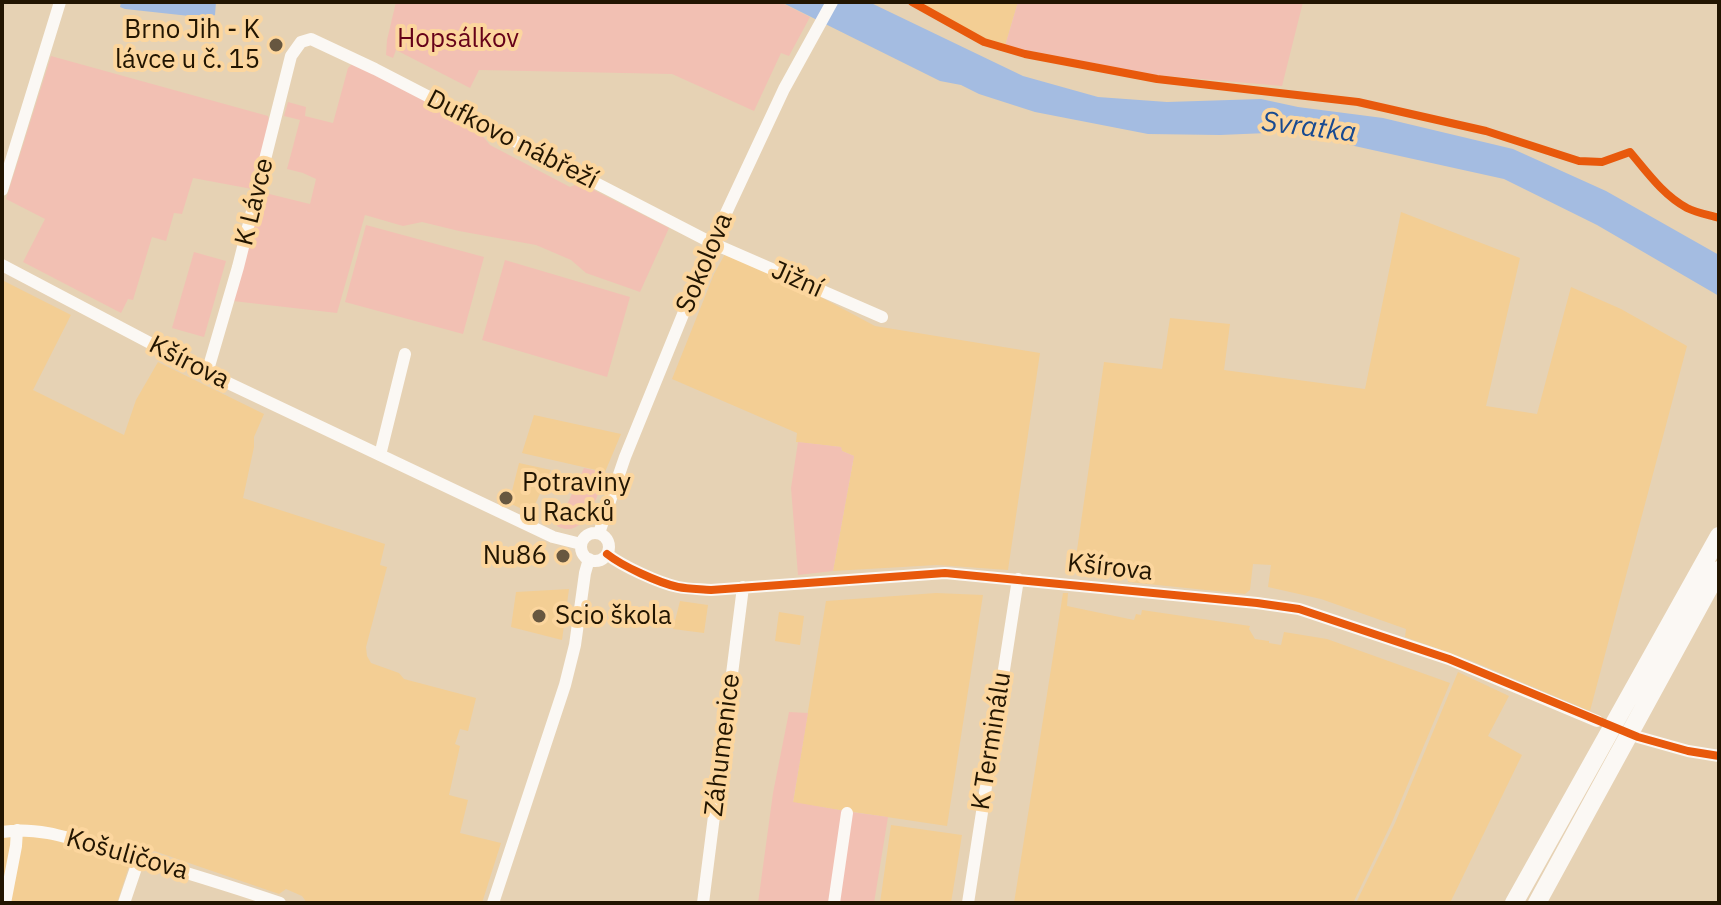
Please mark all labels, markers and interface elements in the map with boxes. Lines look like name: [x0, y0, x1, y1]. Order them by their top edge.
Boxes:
place label: Brno Jih - K lávce u č. 15: [115, 14, 260, 76]
park label: Hopsálkov: [397, 23, 519, 55]
marker: Brno Jih - K lávce u č. 15: [267, 36, 285, 54]
street label: Dufkovo nábřeží: [421, 84, 603, 196]
water label: Svratka: [1260, 106, 1358, 150]
street label: K Lávce: [229, 155, 281, 249]
street label: Sokolova: [670, 208, 740, 318]
street label: Jižní: [766, 255, 828, 305]
street label: Kšírova: [144, 330, 234, 396]
place label: Potraviny u Racků: [522, 467, 631, 528]
marker: Potraviny u Racků: [497, 489, 515, 507]
place label: Nu86: [483, 540, 547, 572]
marker: Nu86: [554, 547, 572, 565]
street label: Kšírova: [1066, 548, 1154, 588]
place label: Scio škola: [555, 600, 672, 632]
marker: Scio škola: [530, 607, 548, 625]
street label: K Terminálu: [966, 670, 1018, 812]
street label: Záhumenice: [699, 672, 747, 818]
street label: Košuličova: [63, 823, 191, 887]

